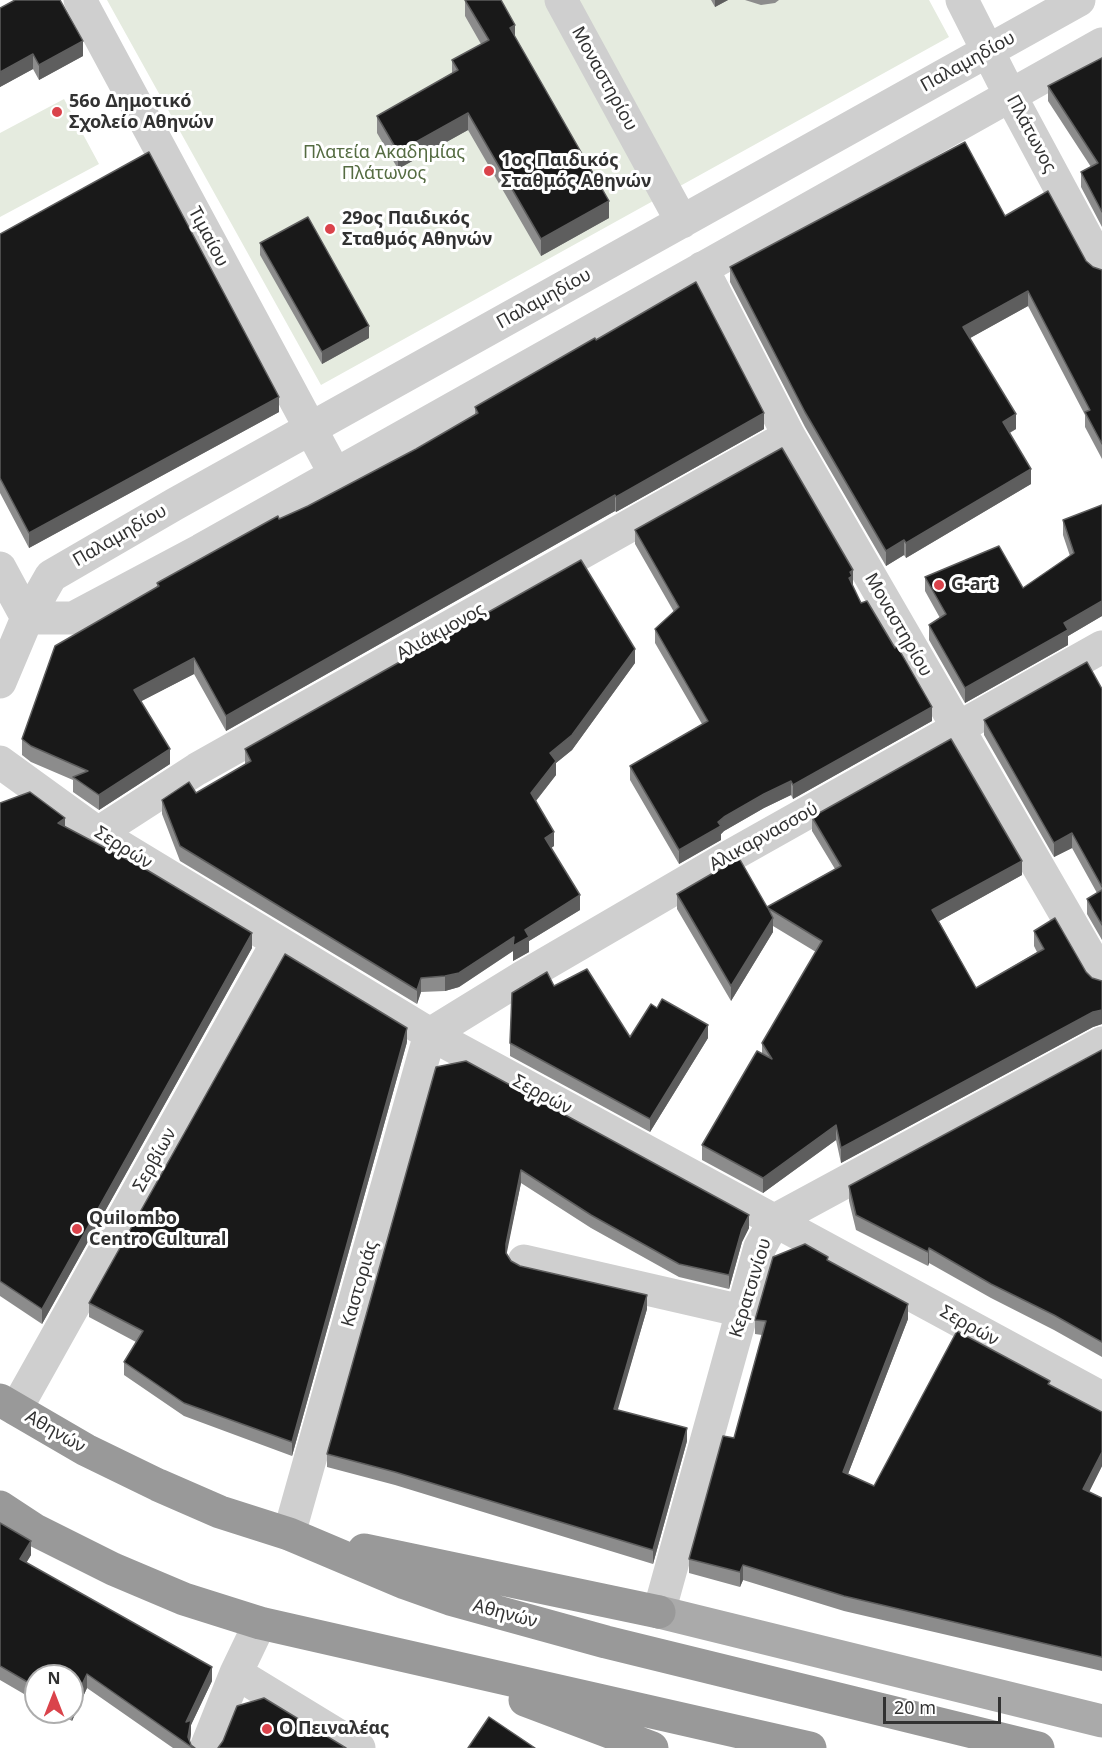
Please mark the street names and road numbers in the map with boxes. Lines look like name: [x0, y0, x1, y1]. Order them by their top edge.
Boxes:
street label: Μοναστηρίου: [566, 23, 642, 135]
street label: Παλαμηδίου: [917, 27, 1019, 97]
street label: Πλάτωνος: [1002, 92, 1060, 176]
street label: Τιμαίου: [183, 203, 233, 271]
street label: Παλαμηδίου: [493, 264, 595, 334]
street label: Παλαμηδίου: [69, 500, 171, 572]
street label: Μοναστηρίου: [860, 569, 936, 681]
street label: Αλιάκμονος: [393, 599, 489, 665]
street label: Αλικαρνασσού: [706, 798, 822, 876]
street label: Σερρών: [90, 822, 156, 874]
street label: Σερρών: [509, 1071, 575, 1119]
street label: Σερβίων: [129, 1124, 181, 1196]
street label: Κερατσινίου: [726, 1236, 776, 1340]
street label: Καστοριάς: [337, 1238, 383, 1330]
street label: Σερρών: [936, 1301, 1002, 1351]
street label: Αθηνών: [21, 1406, 89, 1458]
street label: Αθηνών: [471, 1595, 539, 1633]

